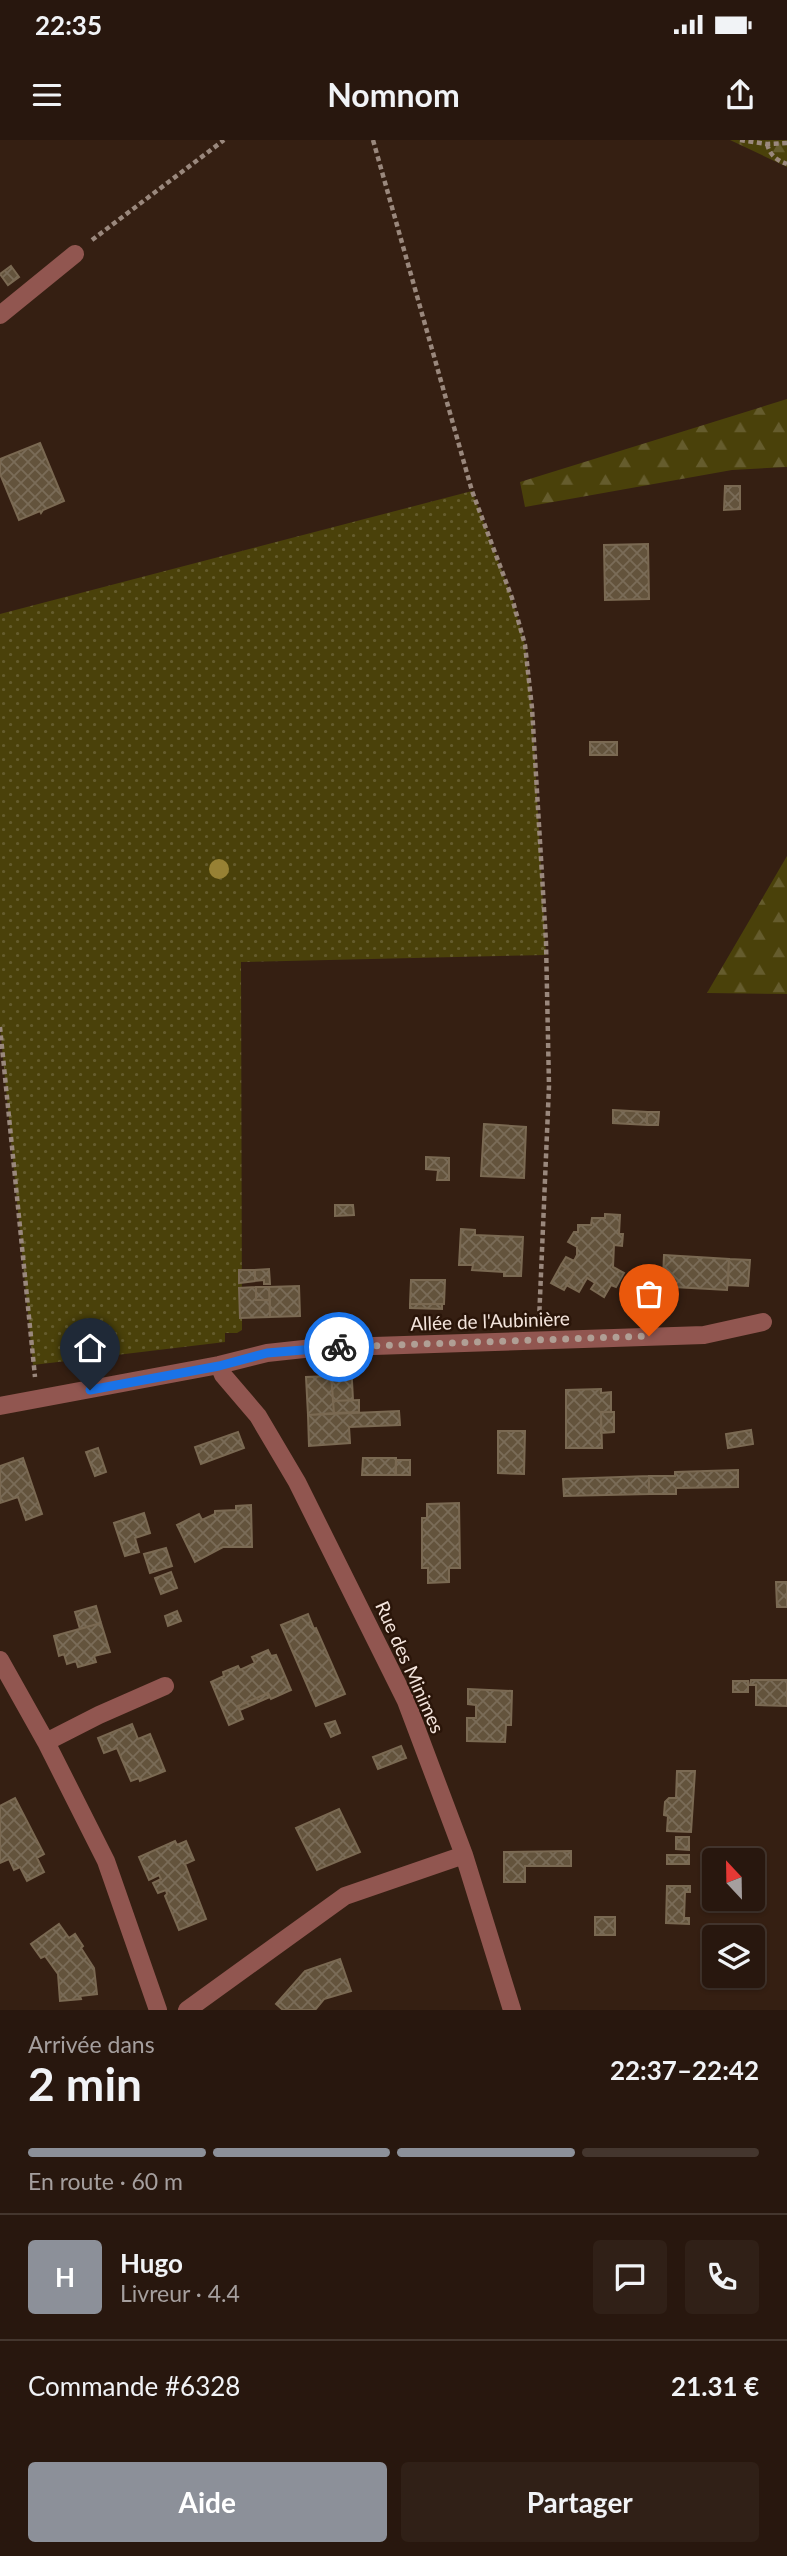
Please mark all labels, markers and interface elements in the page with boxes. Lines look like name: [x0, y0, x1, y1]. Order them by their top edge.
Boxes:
text: 22:35: [35, 9, 102, 41]
text: Nomnom: [327, 75, 460, 114]
icon: menu: [28, 76, 66, 114]
icon: share: [721, 76, 759, 114]
pin: [619, 1264, 679, 1336]
icon: bag: [630, 1275, 668, 1313]
street label: Allée de l'Aubinière: [410, 1306, 570, 1335]
courier: [304, 1312, 374, 1382]
pin: [60, 1318, 120, 1390]
icon: bike: [320, 1328, 358, 1366]
icon: home: [71, 1329, 109, 1367]
street label: Rue des Minimes: [371, 1597, 450, 1736]
north arrow: [702, 1848, 765, 1911]
map controls: [702, 1848, 765, 1988]
button: layers: [702, 1925, 765, 1988]
text: Arrivée dans: [28, 2030, 155, 2058]
text: 22:37–22:42: [610, 2054, 759, 2086]
text: 2 min: [28, 2056, 142, 2111]
text: En route · 60 m: [28, 2167, 183, 2195]
button: chat: [593, 2240, 667, 2314]
button: phone: [685, 2240, 759, 2314]
text: Hugo: [120, 2247, 183, 2279]
text: H: [55, 2261, 75, 2293]
text: Livreur · 4.4: [120, 2279, 240, 2307]
text: Commande #6328: [28, 2370, 240, 2402]
text: 21.31 €: [671, 2370, 759, 2402]
button: Aide: [28, 2462, 387, 2542]
button: Partager: [401, 2462, 759, 2542]

